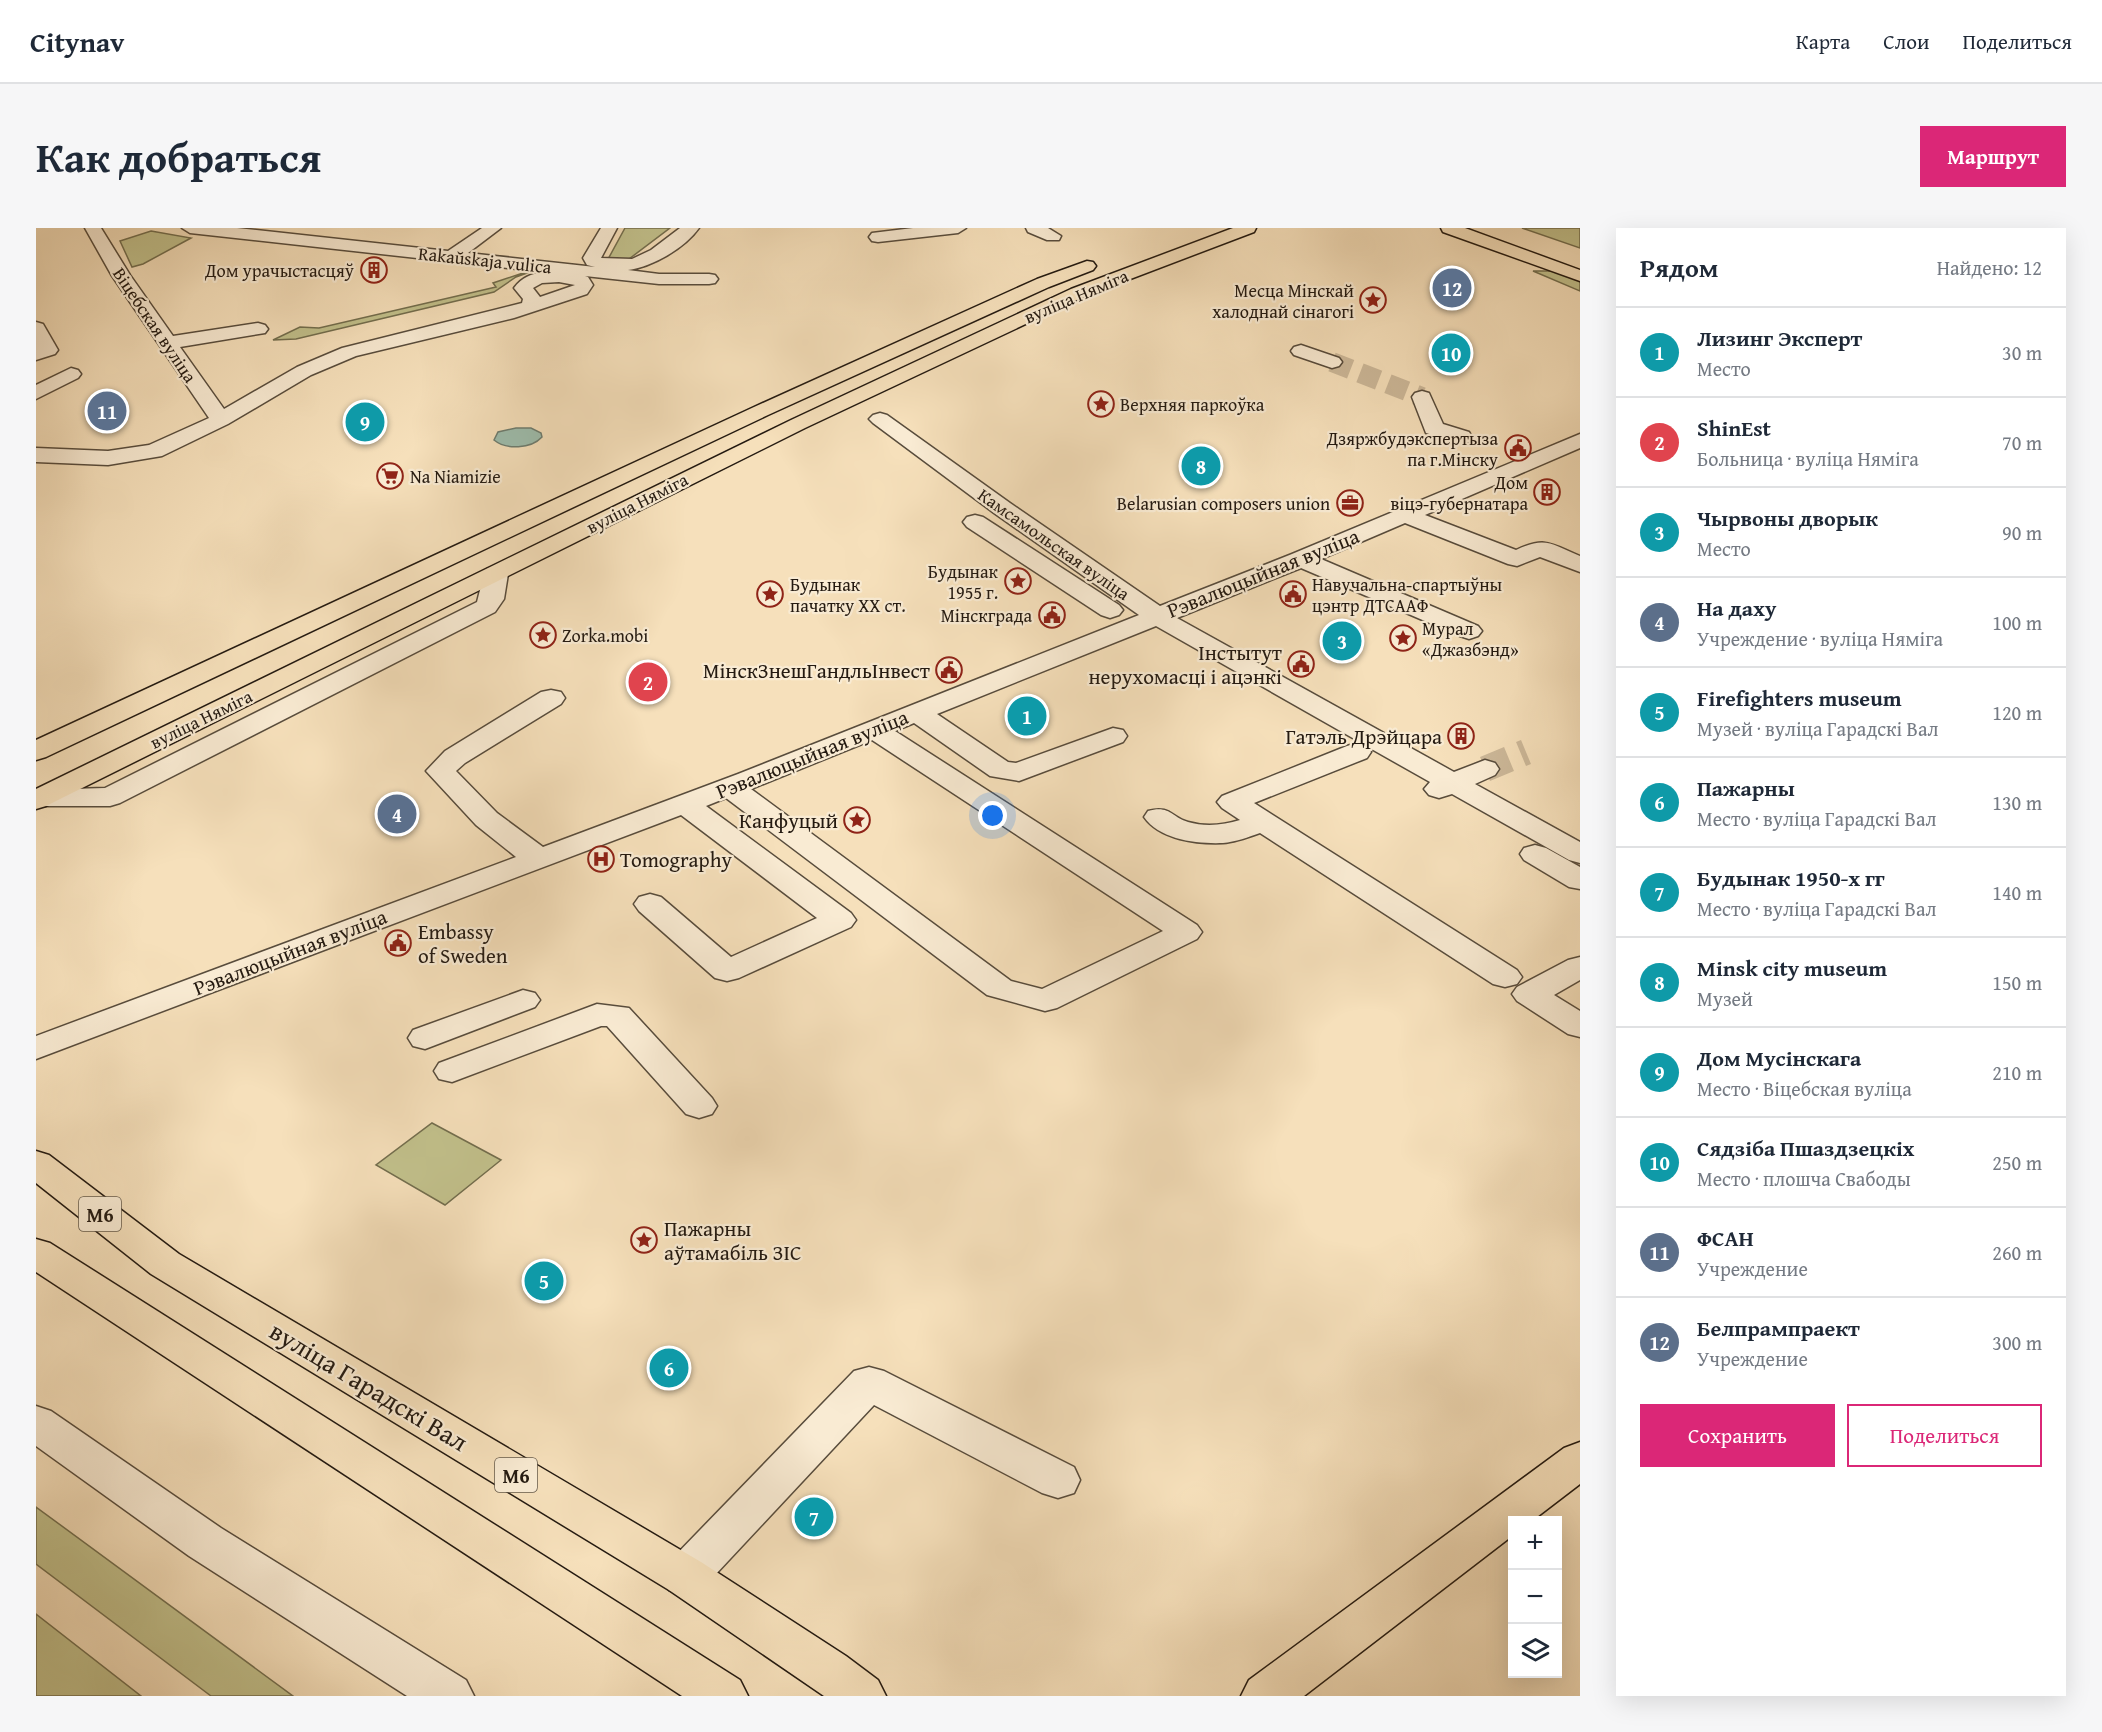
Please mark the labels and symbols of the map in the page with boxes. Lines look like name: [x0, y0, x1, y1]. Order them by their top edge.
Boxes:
street label: Rakaŭskaja vulica: [417, 240, 553, 280]
building icon: Дом урачыстасцяў: [359, 255, 389, 285]
place label: Дом урачыстасцяў: [204, 257, 354, 284]
street label: Віцебская вуліца: [106, 262, 204, 388]
street label: вуліца Няміга: [1020, 262, 1133, 330]
pin: 12: [1432, 266, 1472, 310]
place label: Месца Мінскай халоднай сінагогі: [1212, 277, 1354, 325]
place icon: Месца Мінскай халоднай сінагогі: [1358, 285, 1388, 315]
pin: 10: [1432, 330, 1470, 376]
pin: 11: [88, 388, 126, 434]
place icon: Верхняя паркоўка: [1086, 389, 1116, 419]
place label: Верхняя паркоўка: [1120, 391, 1265, 418]
pin: 9: [346, 400, 384, 444]
place label: Дзяржбудэкспертыза па г.Мінску: [1326, 425, 1498, 473]
public building icon: Дзяржбудэкспертыза па г.Мінску: [1503, 433, 1533, 463]
pin: 8: [1182, 444, 1220, 488]
supermarket icon: Na Niamizie: [375, 461, 405, 491]
place label: Na Niamizie: [410, 463, 501, 490]
street label: вуліца Няміга: [581, 466, 693, 540]
place label: Дом віцэ-губернатара: [1391, 469, 1528, 517]
building icon: Дом віцэ-губернатара: [1532, 477, 1562, 507]
street label: Камсамольская вуліца: [972, 481, 1136, 607]
office icon: Belarusian composers union: [1335, 488, 1365, 518]
place label: Belarusian composers union: [1117, 490, 1330, 517]
street label: Рэвалюцыйная вуліца: [1162, 520, 1364, 626]
place label: Будынак 1955 г.: [928, 558, 999, 606]
place icon: Будынак 1955 г.: [1003, 566, 1033, 596]
place label: Будынак пачатку XX ст.: [790, 571, 906, 619]
place label: Навучальна-спартыўны цэнтр ДТСААФ: [1312, 571, 1503, 619]
place icon: Будынак пачатку XX ст.: [755, 579, 785, 609]
public building icon: Навучальна-спартыўны цэнтр ДТСААФ: [1278, 579, 1308, 609]
public building icon: Мінскграда: [1037, 600, 1067, 630]
place label: Мінскграда: [941, 602, 1032, 629]
place label: Мурал «Джазбэнд»: [1422, 615, 1519, 663]
pin: 3: [1322, 618, 1362, 664]
place icon: Zorka.mobi: [528, 620, 558, 650]
place label: Zorka.mobi: [562, 622, 648, 649]
place icon: Мурал «Джазбэнд»: [1388, 623, 1418, 653]
place label: Інстытут нерухомасці і ацэнкі: [1088, 637, 1282, 692]
public building icon: Інстытут нерухомасці і ацэнкі: [1286, 649, 1316, 679]
place label: МінскЗнешГандльІнвест: [703, 655, 930, 686]
public building icon: МінскЗнешГандльІнвест: [934, 655, 964, 685]
pin: 2: [628, 660, 668, 704]
street label: вуліца Няміга: [145, 682, 257, 755]
pin: 1: [1008, 694, 1046, 738]
street label: Рэвалюцыйная вуліца: [711, 701, 913, 807]
place label: Гатэль Дрэйцара: [1285, 721, 1442, 752]
building icon: Гатэль Дрэйцара: [1446, 721, 1476, 751]
pin: 4: [378, 792, 416, 836]
your location: [978, 801, 1007, 830]
place label: Канфуцый: [739, 805, 838, 836]
place icon: Канфуцый: [842, 805, 872, 835]
hospital icon: Tomography: [586, 844, 616, 874]
place label: Tomography: [620, 844, 732, 875]
street label: Рэвалюцыйная вуліца: [189, 901, 391, 1003]
place label: Embassy of Sweden: [418, 916, 508, 971]
public building icon: Embassy of Sweden: [383, 928, 413, 958]
road number: М6: [79, 1197, 121, 1231]
place label: Пажарны аўтамабіль ЗІС: [664, 1213, 801, 1268]
place icon: Пажарны аўтамабіль ЗІС: [629, 1225, 659, 1255]
pin: 5: [524, 1258, 564, 1304]
street label: вуліца Гарадскі Вал: [262, 1311, 476, 1461]
pin: 6: [650, 1346, 688, 1390]
road number: М6: [495, 1458, 537, 1492]
pin: 7: [794, 1494, 834, 1540]

